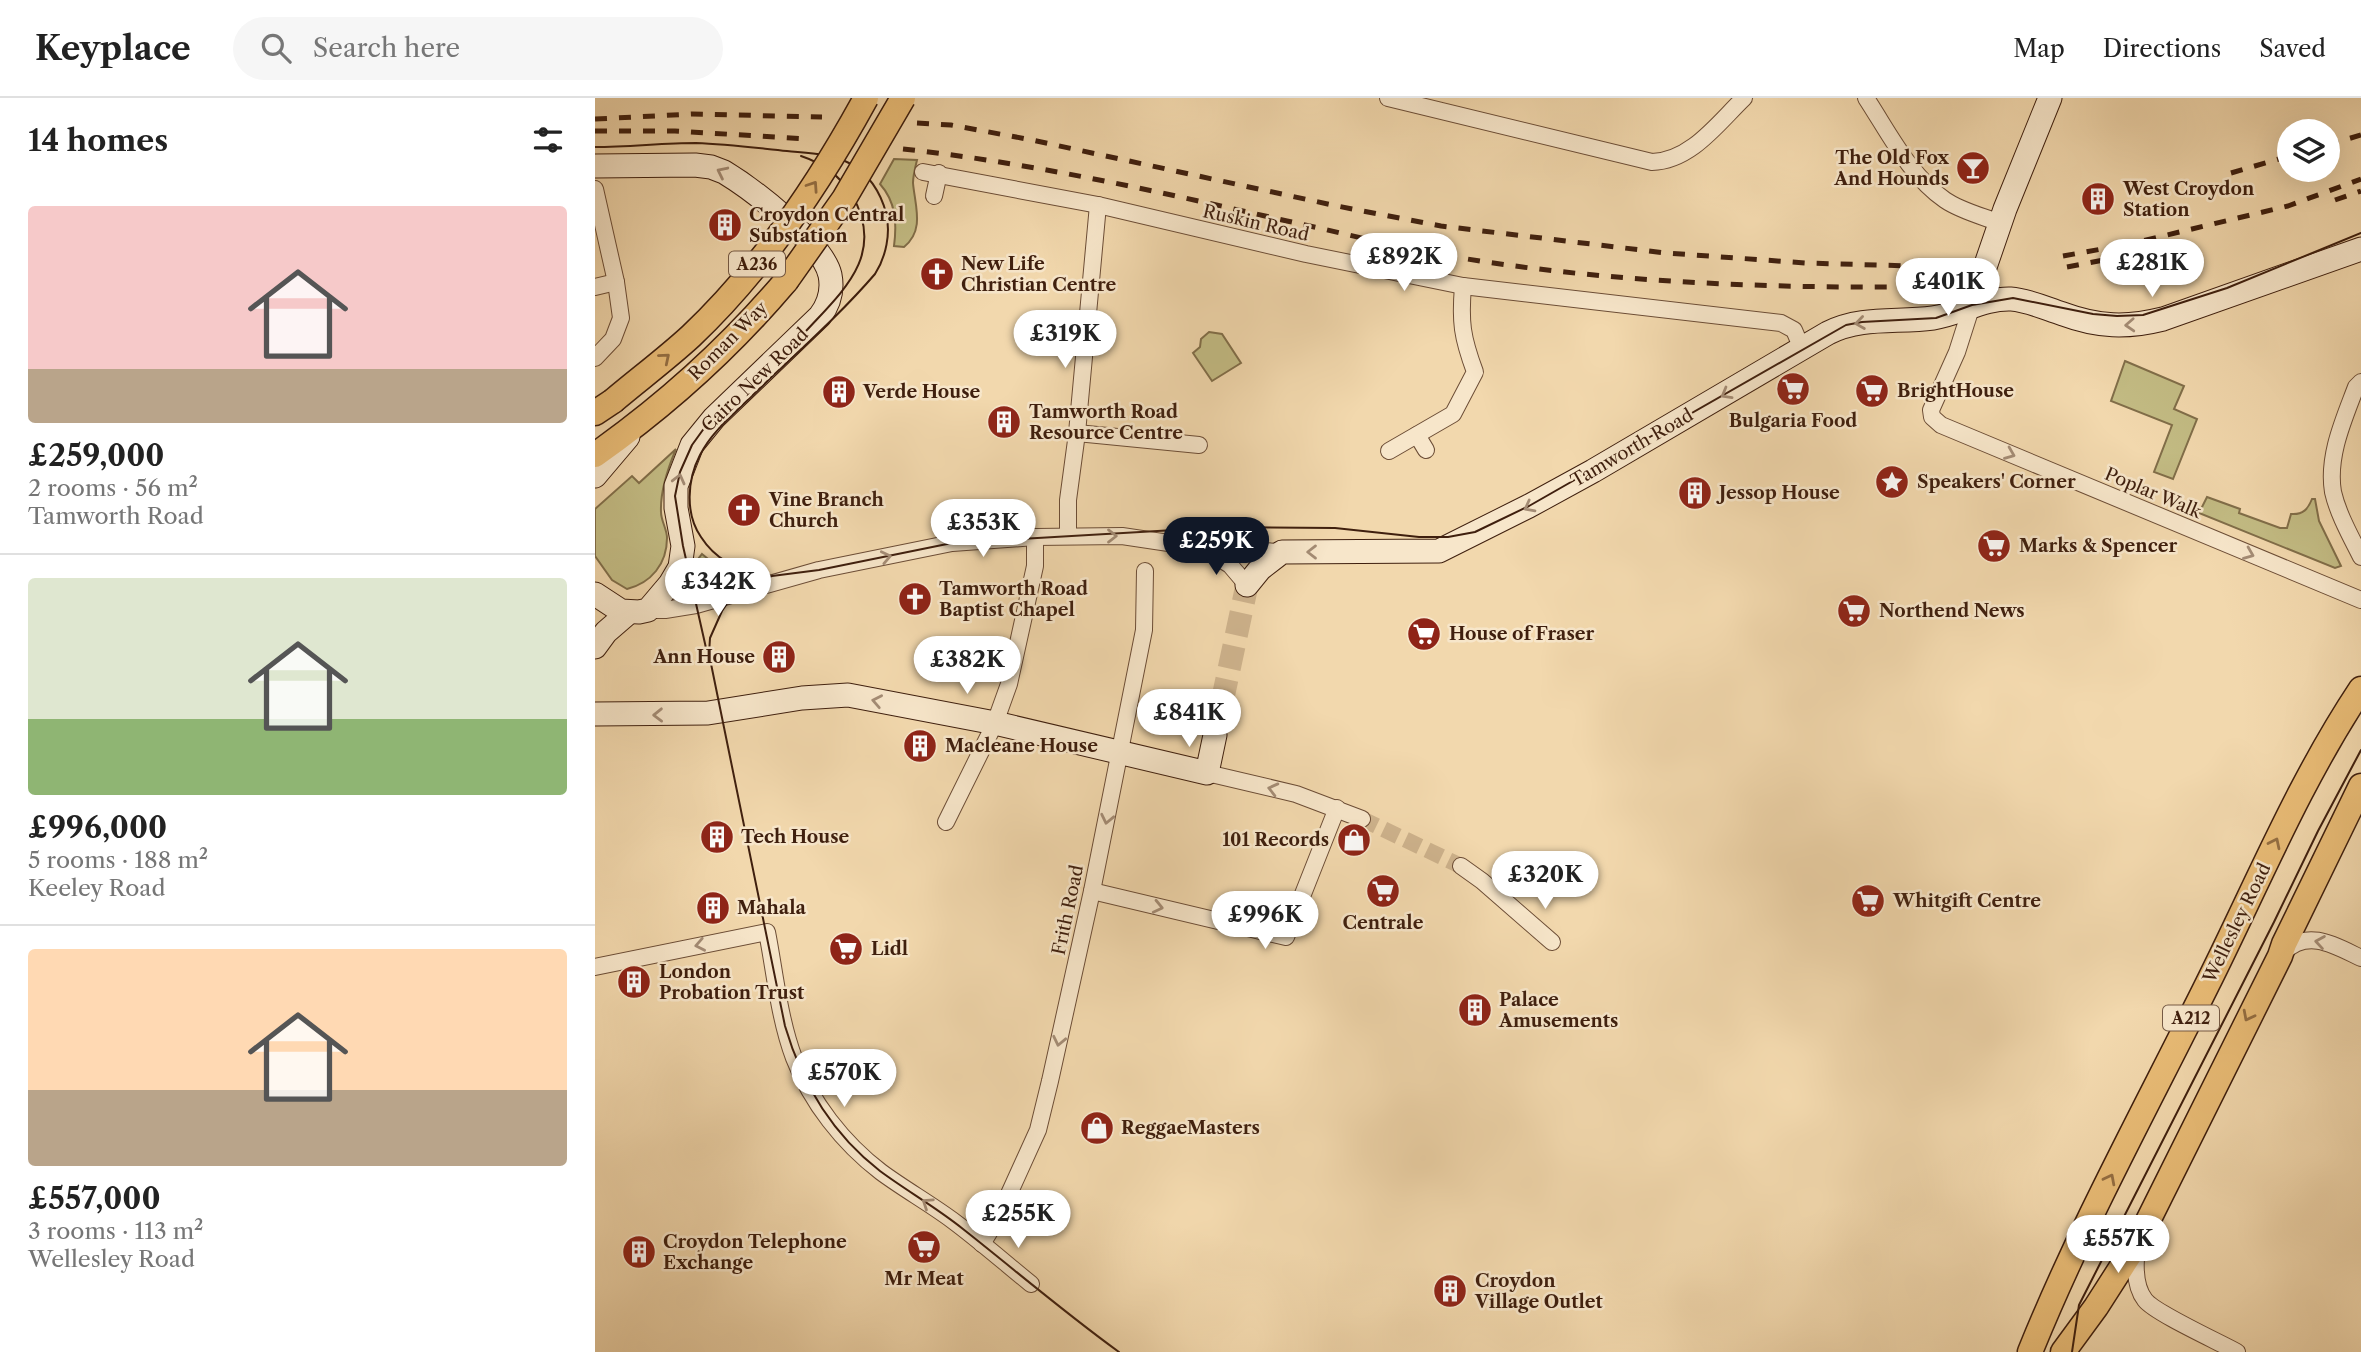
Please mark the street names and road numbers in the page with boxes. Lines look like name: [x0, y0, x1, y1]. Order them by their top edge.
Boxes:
street label: Ruskin Road: [1201, 200, 1311, 246]
road number: A236: [729, 252, 785, 276]
street label: Roman Way: [684, 296, 773, 385]
street label: Cairo New Road: [697, 323, 813, 437]
street label: Tamworth Road: [1567, 404, 1697, 492]
street label: Poplar Walk: [2101, 463, 2206, 524]
street label: Wellesley Road: [2198, 859, 2276, 987]
street label: Frith Road: [1048, 863, 1088, 957]
road number: A212: [2163, 1006, 2219, 1030]

